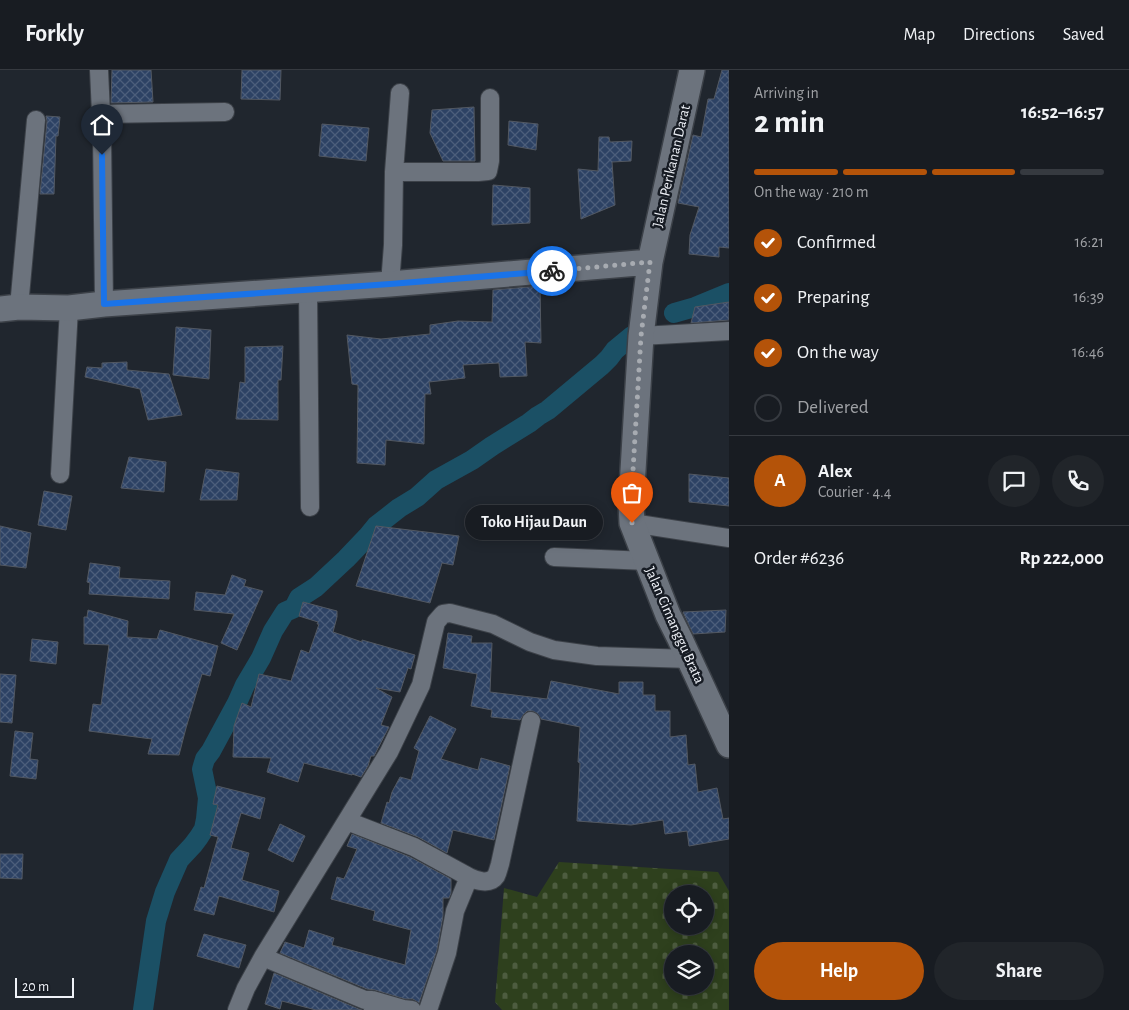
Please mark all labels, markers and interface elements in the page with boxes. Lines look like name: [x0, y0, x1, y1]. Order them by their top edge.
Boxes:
text: Forkly: [25, 22, 84, 46]
text: Map: [904, 26, 935, 44]
text: Directions: [963, 26, 1035, 44]
text: Saved: [1063, 26, 1104, 44]
text: Arriving in: [754, 85, 819, 101]
street label: Jalan Perikanan Darat: [650, 103, 693, 229]
text: 16:52–16:57: [1021, 103, 1104, 122]
pin: [81, 104, 123, 155]
text: 2 min: [754, 106, 825, 138]
icon: home: [88, 111, 116, 139]
text: On the way · 210 m: [754, 184, 869, 200]
icon: check: [754, 229, 782, 257]
text: Confirmed: [797, 233, 876, 252]
text: 16:21: [1075, 234, 1104, 250]
courier: [527, 246, 577, 296]
icon: bike: [538, 257, 566, 285]
icon: check: [754, 284, 782, 312]
text: Preparing: [797, 288, 870, 307]
text: 16:39: [1073, 289, 1104, 305]
icon: check: [754, 339, 782, 367]
text: On the way: [797, 343, 879, 362]
text: 16:46: [1072, 344, 1104, 360]
text: Delivered: [797, 398, 869, 417]
button: chat: [988, 455, 1040, 507]
button: phone: [1052, 455, 1104, 507]
text: Alex: [818, 462, 852, 481]
text: A: [774, 471, 786, 490]
pin: [611, 472, 653, 523]
icon: bag: [618, 479, 646, 507]
text: Courier · 4.4: [818, 484, 891, 500]
callout: Toko Hijau Daun: [464, 506, 602, 540]
text: Toko Hijau Daun: [481, 514, 587, 530]
text: Order #6236: [754, 549, 844, 568]
text: Rp 222,000: [1020, 549, 1104, 568]
street label: Jalan Cimanggu Brata: [642, 565, 707, 686]
map controls: [664, 885, 714, 995]
button: locate: [664, 885, 714, 935]
button: Help: [754, 942, 924, 1000]
button: Share: [934, 942, 1104, 1000]
button: layers: [664, 945, 714, 995]
scale bar: [15, 975, 74, 998]
text: 20 m: [22, 980, 49, 994]

